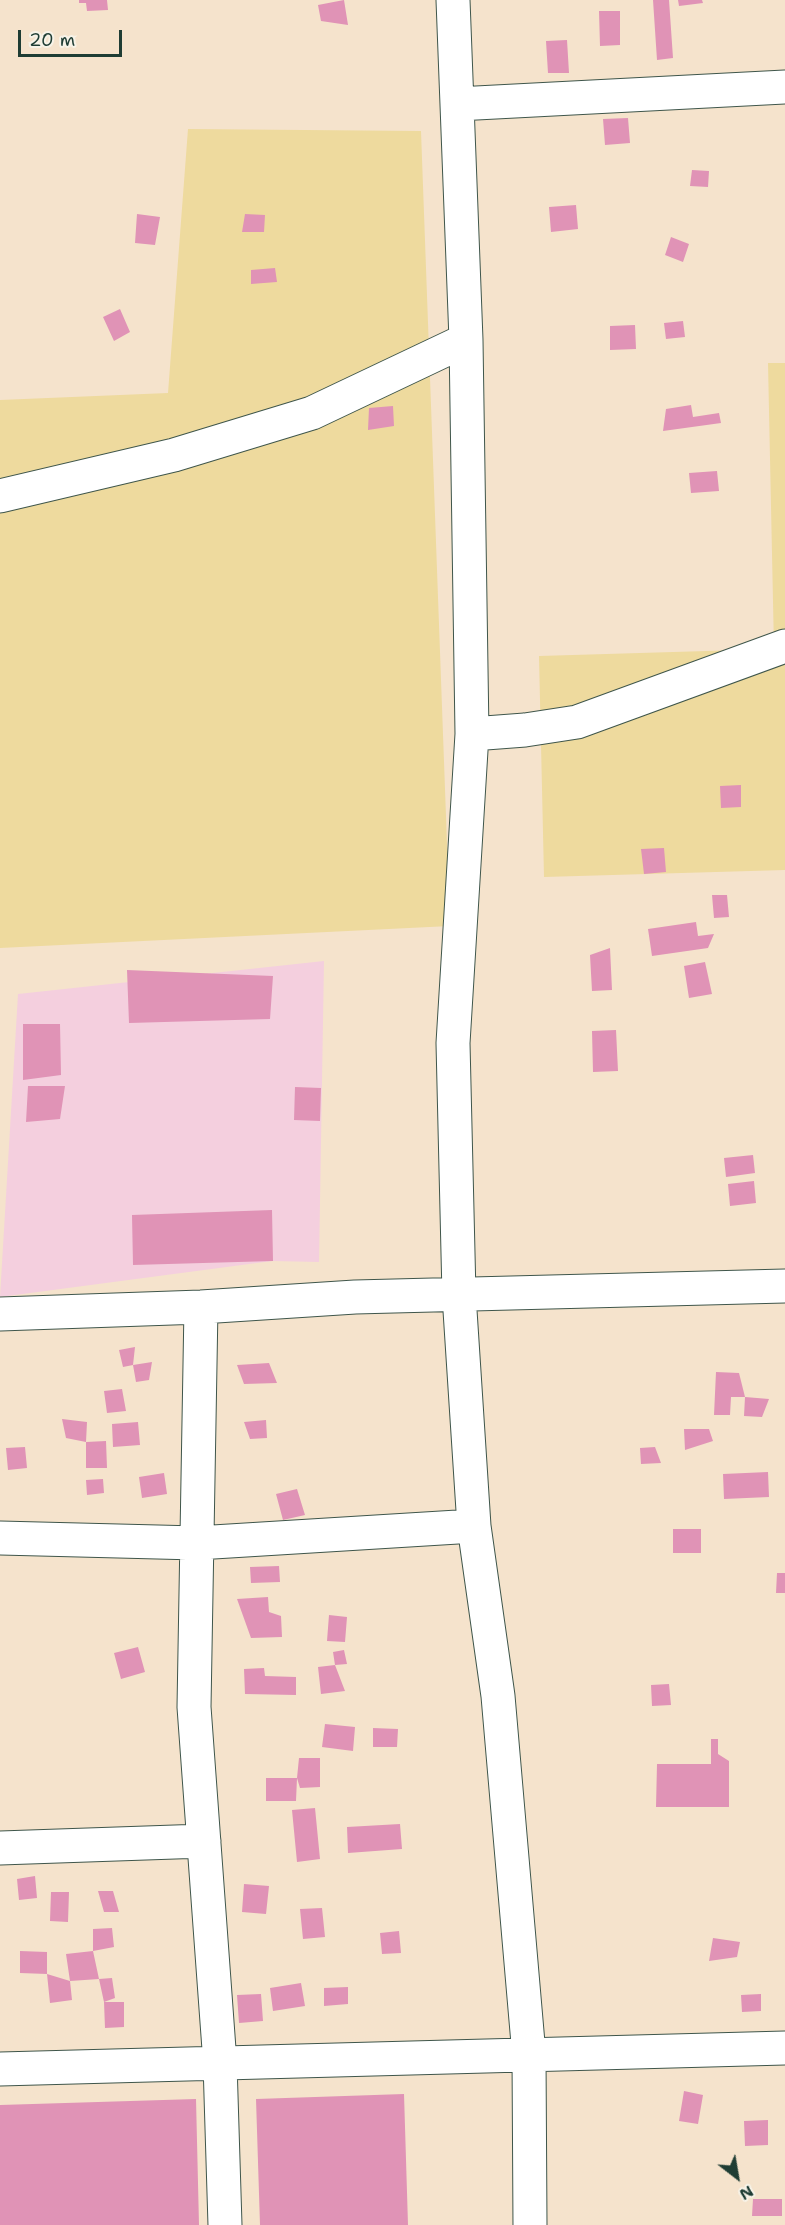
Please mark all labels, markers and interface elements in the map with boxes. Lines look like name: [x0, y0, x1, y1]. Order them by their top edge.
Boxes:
scale bar: [21, 18, 124, 56]
text: 20 m: [29, 28, 75, 52]
north arrow: [707, 2147, 767, 2207]
text: N: [736, 2181, 757, 2205]

